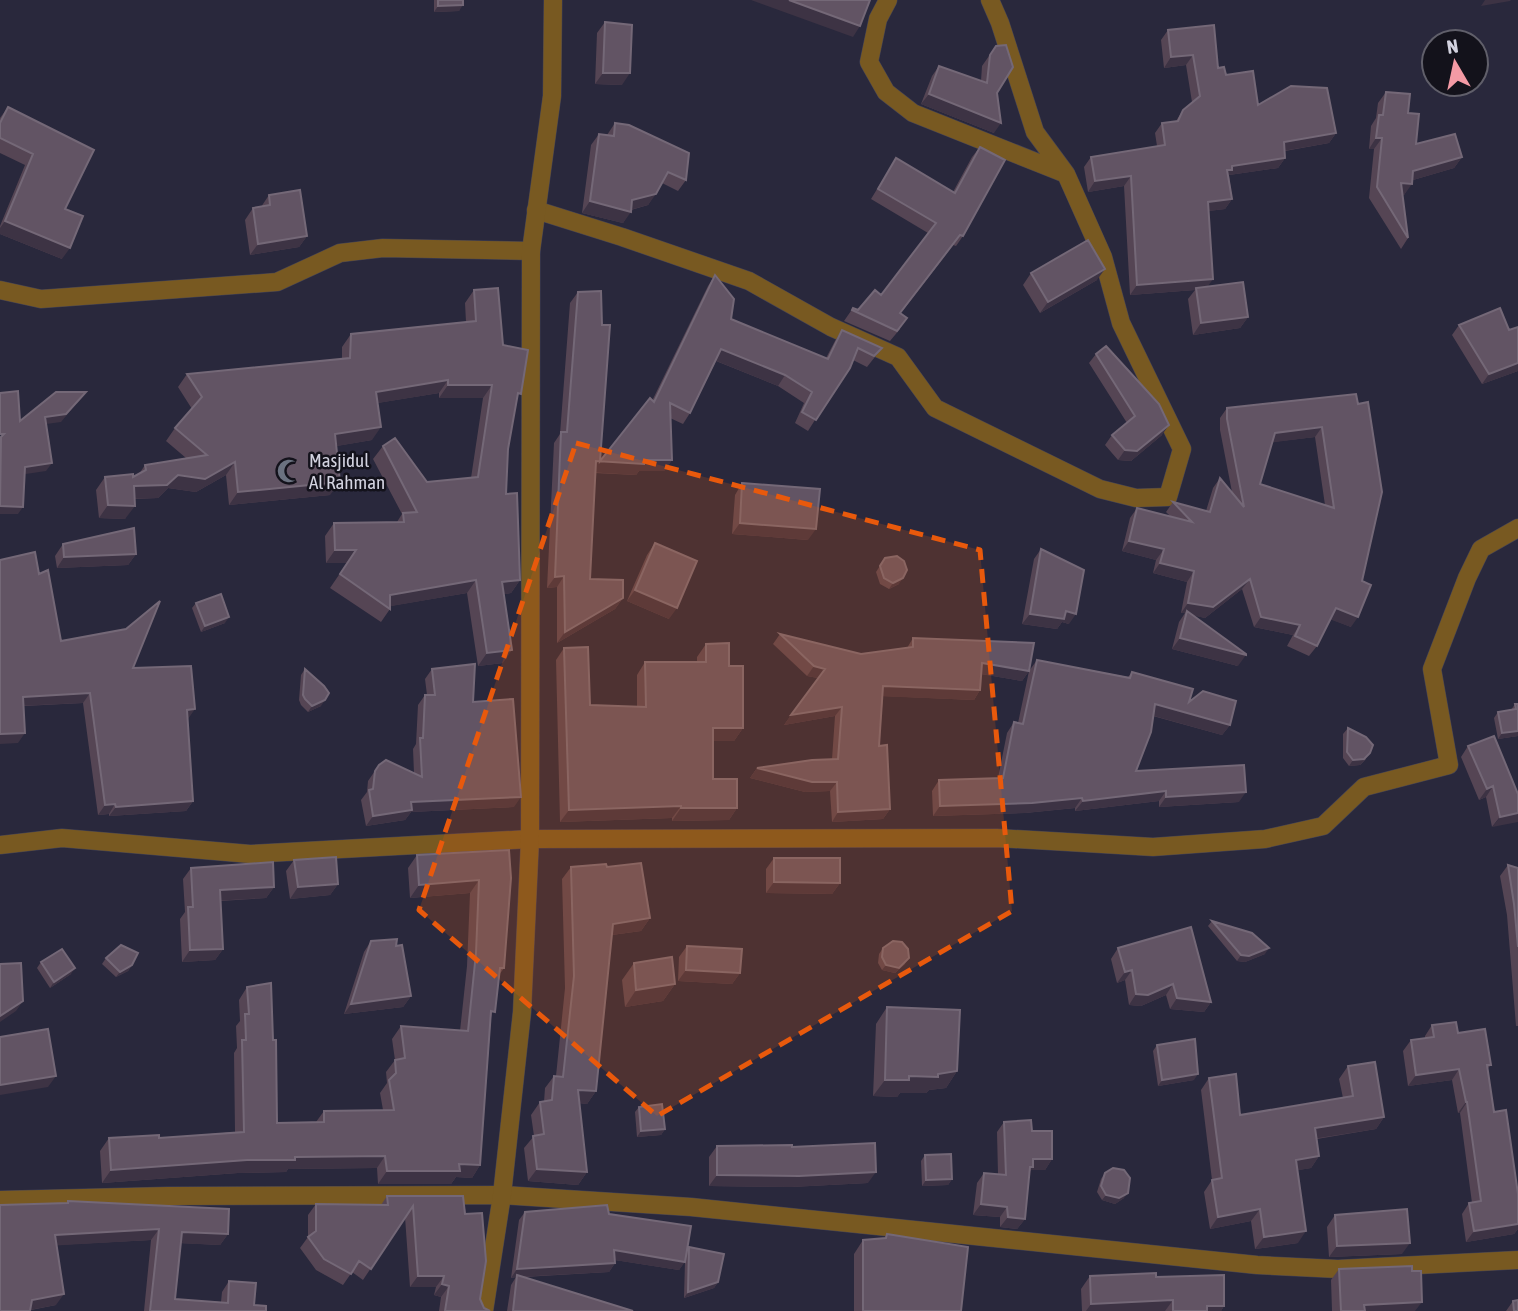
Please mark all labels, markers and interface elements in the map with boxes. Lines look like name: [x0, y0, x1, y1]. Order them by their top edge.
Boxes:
north arrow: [1420, 28, 1490, 98]
text: N: [1445, 34, 1460, 58]
place label: Masjidul Al Rahman: [309, 449, 385, 493]
mosque icon: Masjidul Al Rahman: [275, 457, 303, 485]

